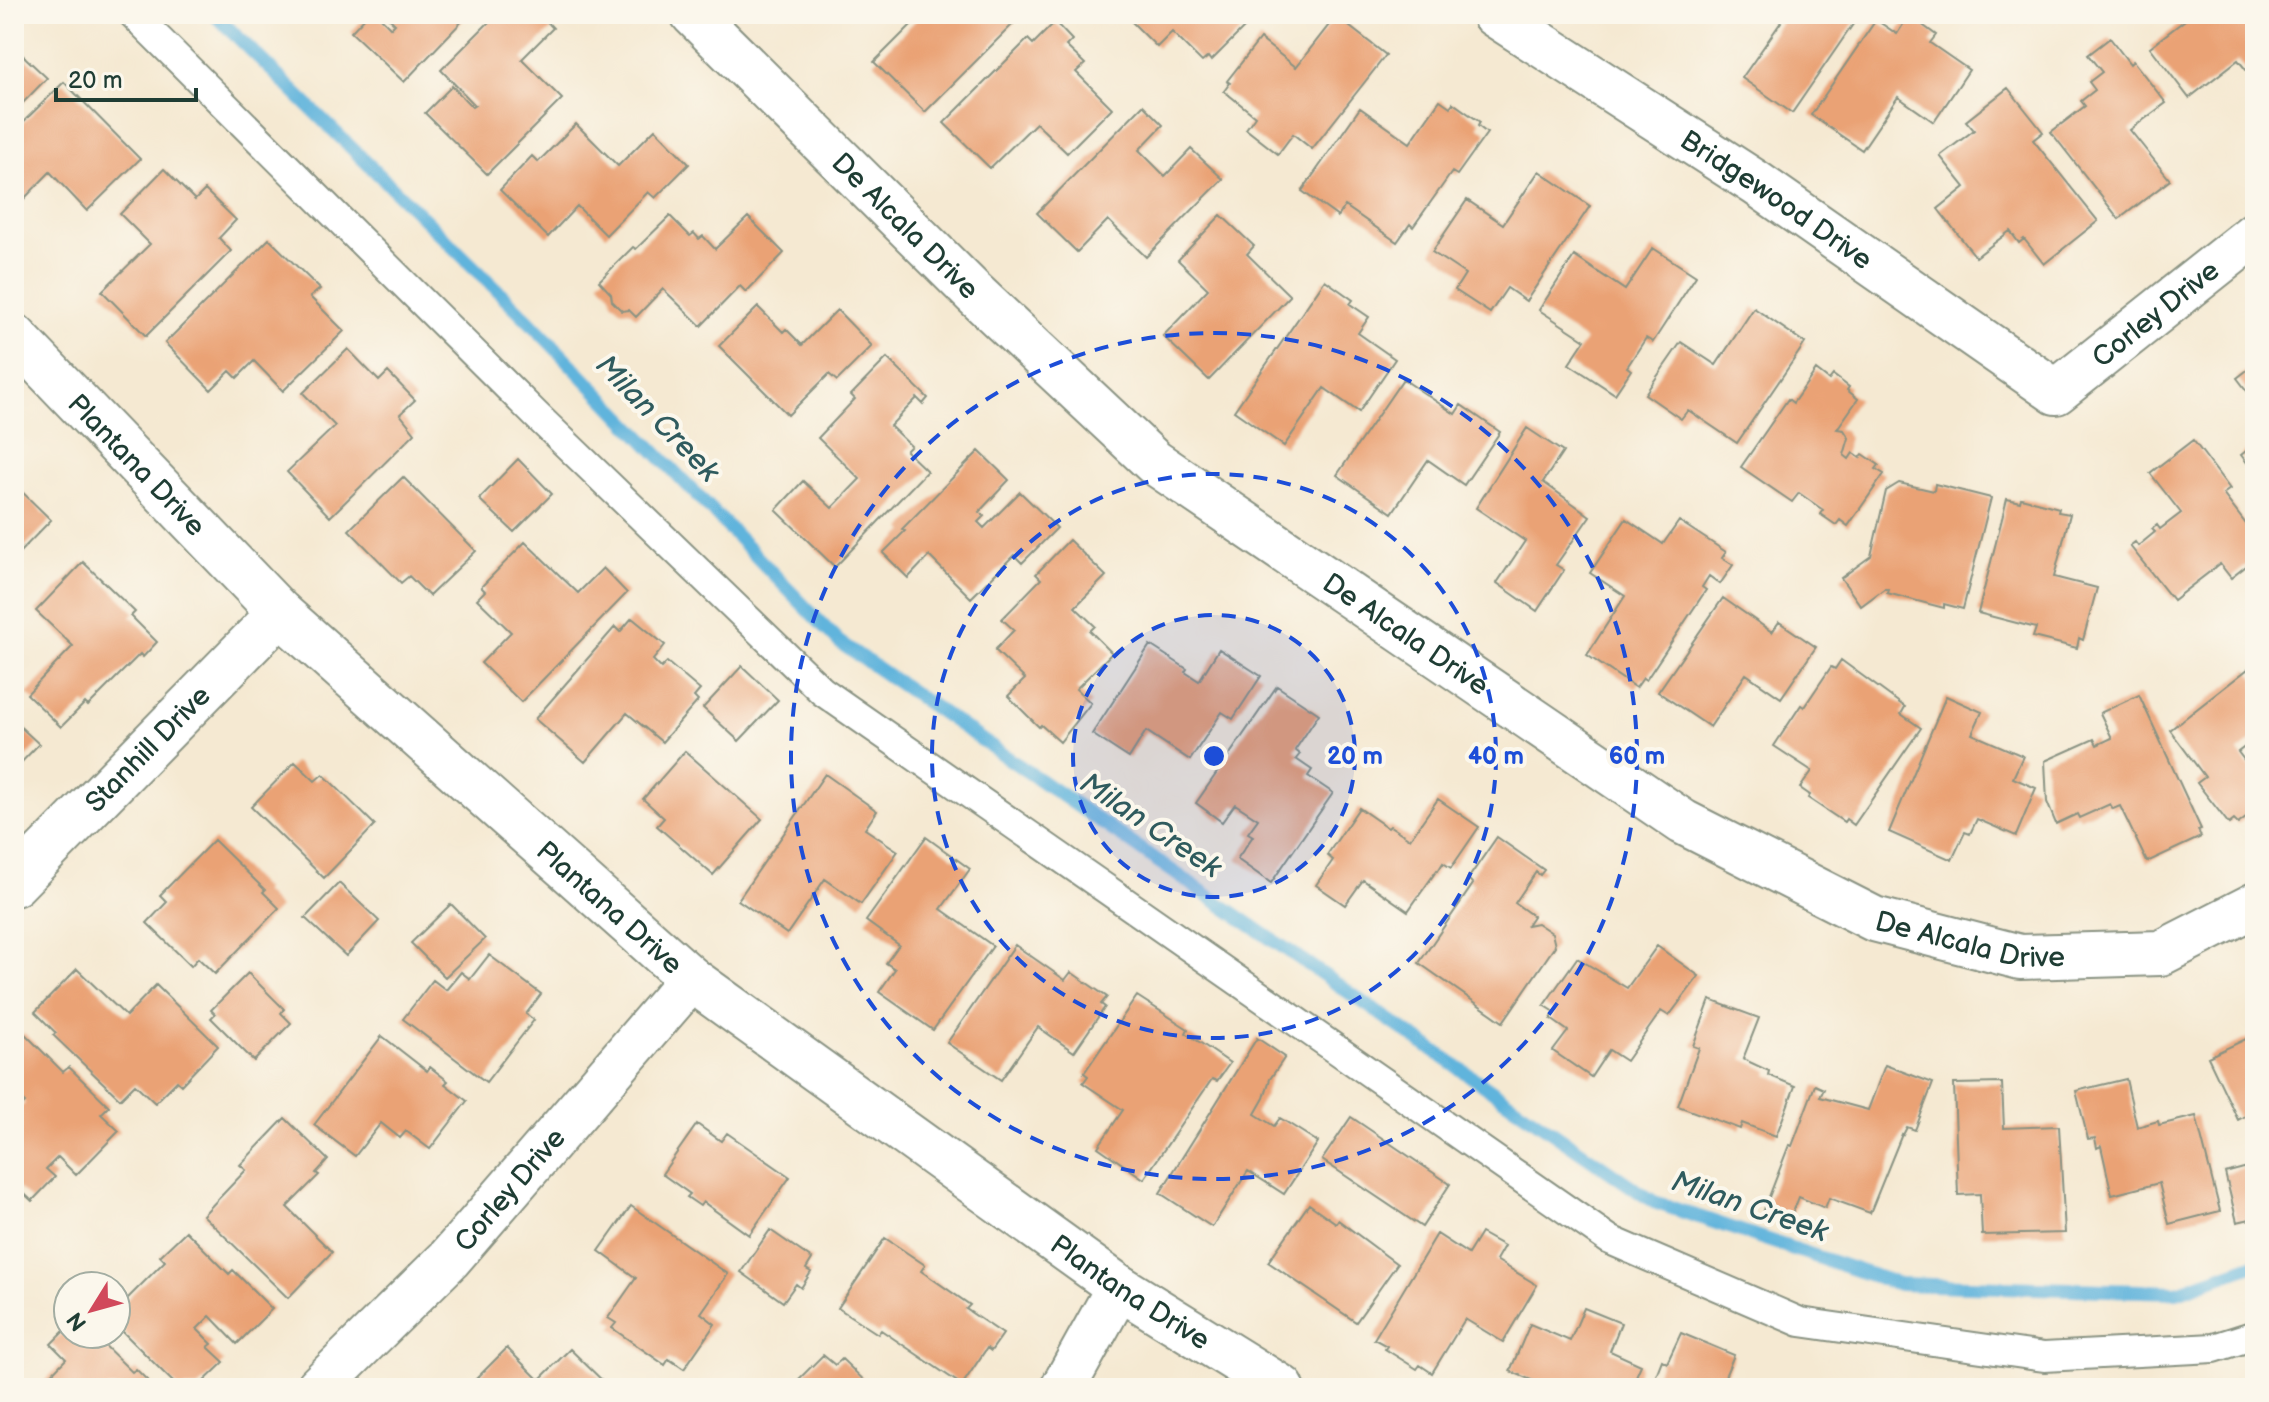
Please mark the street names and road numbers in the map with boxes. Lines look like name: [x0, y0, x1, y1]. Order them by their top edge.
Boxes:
street label: Bridgewood Drive: [1674, 124, 1878, 277]
street label: De Alcala Drive: [825, 147, 985, 306]
street label: Corley Drive: [2086, 254, 2226, 375]
street label: Plantana Drive: [61, 388, 212, 543]
street label: De Alcala Drive: [1316, 567, 1495, 703]
street label: Stanhill Drive: [79, 679, 218, 820]
street label: Plantana Drive: [529, 835, 689, 982]
street label: De Alcala Drive: [1872, 905, 2065, 975]
street label: Corley Drive: [448, 1122, 573, 1259]
street label: Plantana Drive: [1044, 1228, 1216, 1357]

